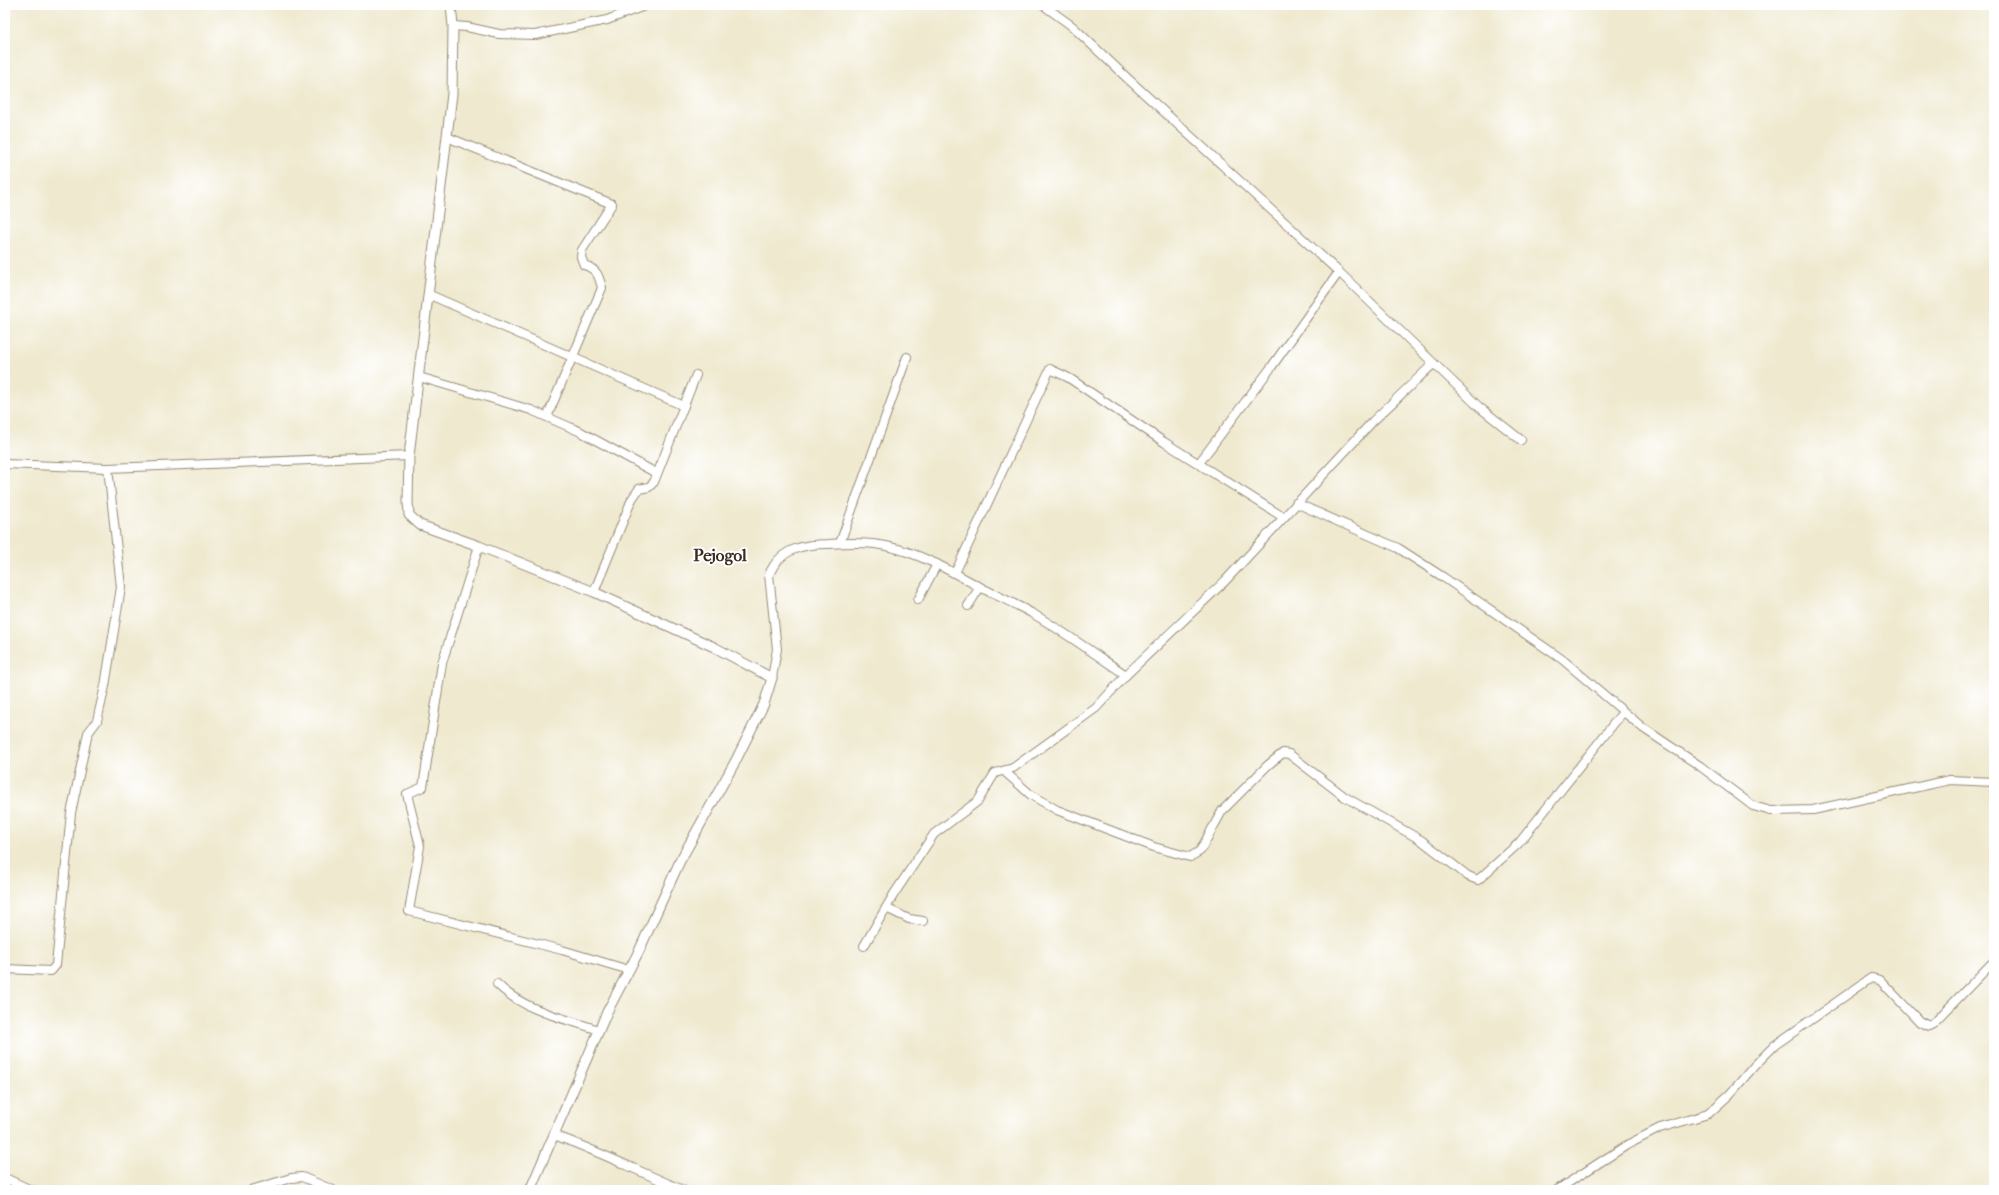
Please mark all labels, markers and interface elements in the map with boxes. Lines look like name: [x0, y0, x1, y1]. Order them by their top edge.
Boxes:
district label: Pejogol: [693, 545, 747, 566]

